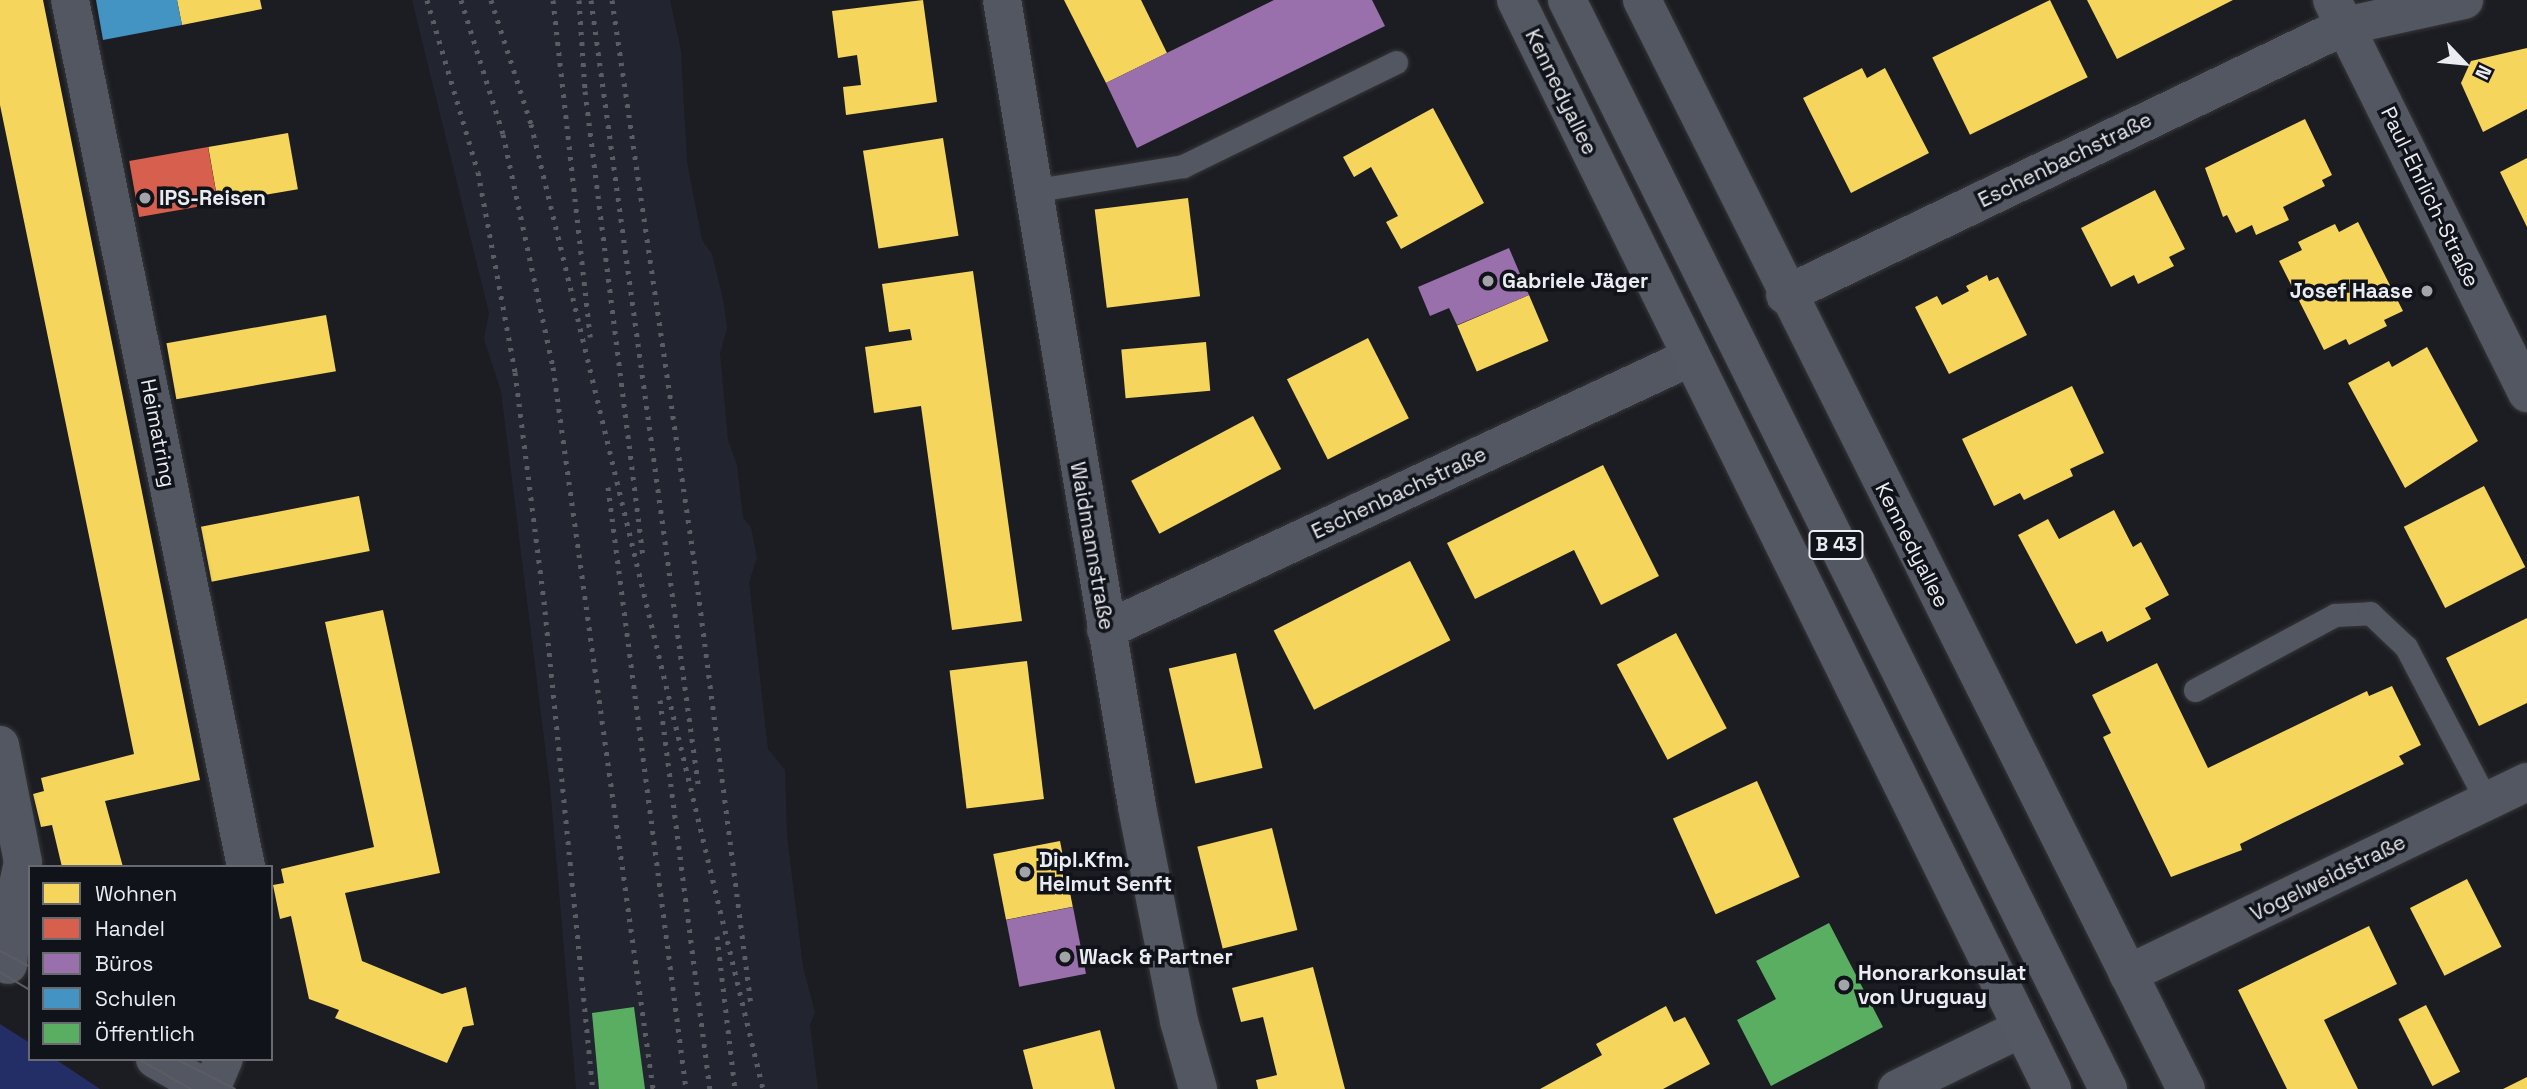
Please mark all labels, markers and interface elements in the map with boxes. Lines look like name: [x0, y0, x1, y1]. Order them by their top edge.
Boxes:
street label: Kennedyallee: [1520, 25, 1602, 159]
north arrow: [2429, 28, 2499, 98]
text: N: [2469, 61, 2497, 84]
street label: Paul-Ehrlich-Straße: [2375, 103, 2485, 291]
street label: Eschenbachstraße: [1974, 107, 2156, 213]
place label: IPS-Reisen: [159, 185, 266, 211]
marker: IPS-Reisen: [137, 190, 153, 206]
place label: Gabriele Jäger: [1502, 268, 1648, 294]
marker: Gabriele Jäger: [1480, 273, 1496, 289]
place label: Josef Haase: [2290, 278, 2413, 304]
marker: Josef Haase: [2419, 283, 2435, 299]
street label: Heimatring: [135, 377, 181, 489]
street label: Eschenbachstraße: [1308, 441, 1490, 545]
street label: Waidmannstraße: [1065, 460, 1119, 632]
street label: Kennedyallee: [1870, 478, 1954, 612]
road number: B 43: [1808, 530, 1864, 560]
street label: Vogelweidstraße: [2246, 829, 2410, 927]
place label: Dipl.Kfm. Helmut Senft: [1039, 847, 1172, 897]
marker: Dipl.Kfm. Helmut Senft: [1017, 864, 1033, 880]
legend: [28, 865, 273, 1061]
text: Wohnen: [95, 880, 177, 907]
text: Handel: [95, 915, 165, 942]
place label: Wack & Partner: [1079, 944, 1233, 970]
marker: Wack & Partner: [1057, 949, 1073, 965]
text: Büros: [95, 950, 153, 977]
place label: Honorarkonsulat von Uruguay: [1858, 960, 2026, 1010]
marker: Honorarkonsulat von Uruguay: [1836, 977, 1852, 993]
text: Schulen: [95, 985, 176, 1012]
text: Öffentlich: [95, 1020, 195, 1047]

